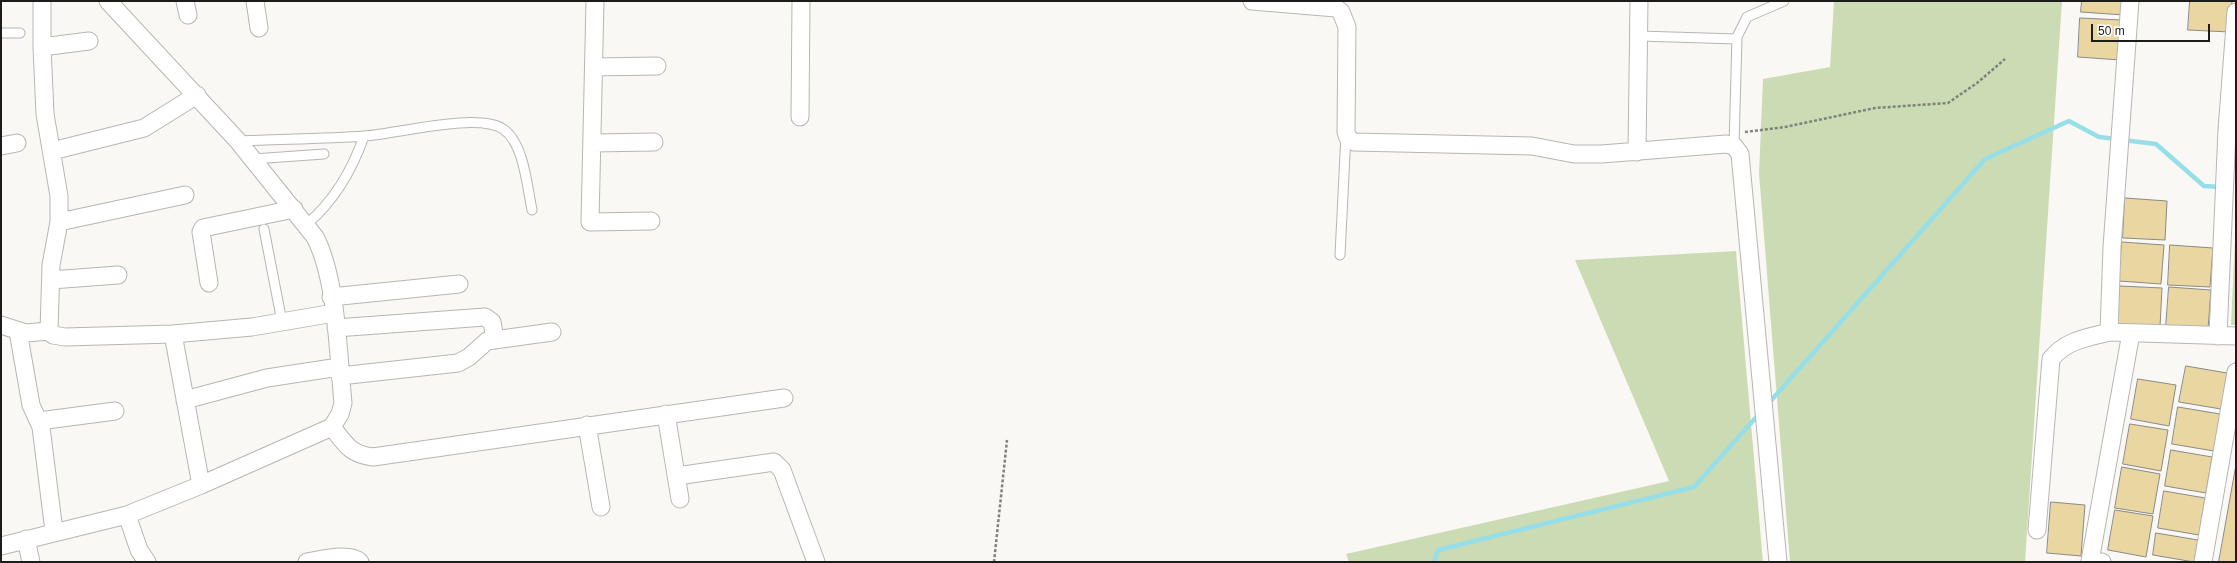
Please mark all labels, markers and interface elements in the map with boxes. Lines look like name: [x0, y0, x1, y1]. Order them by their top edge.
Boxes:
scale bar: [2093, 16, 2212, 42]
text: 50 m: [2098, 24, 2125, 38]

